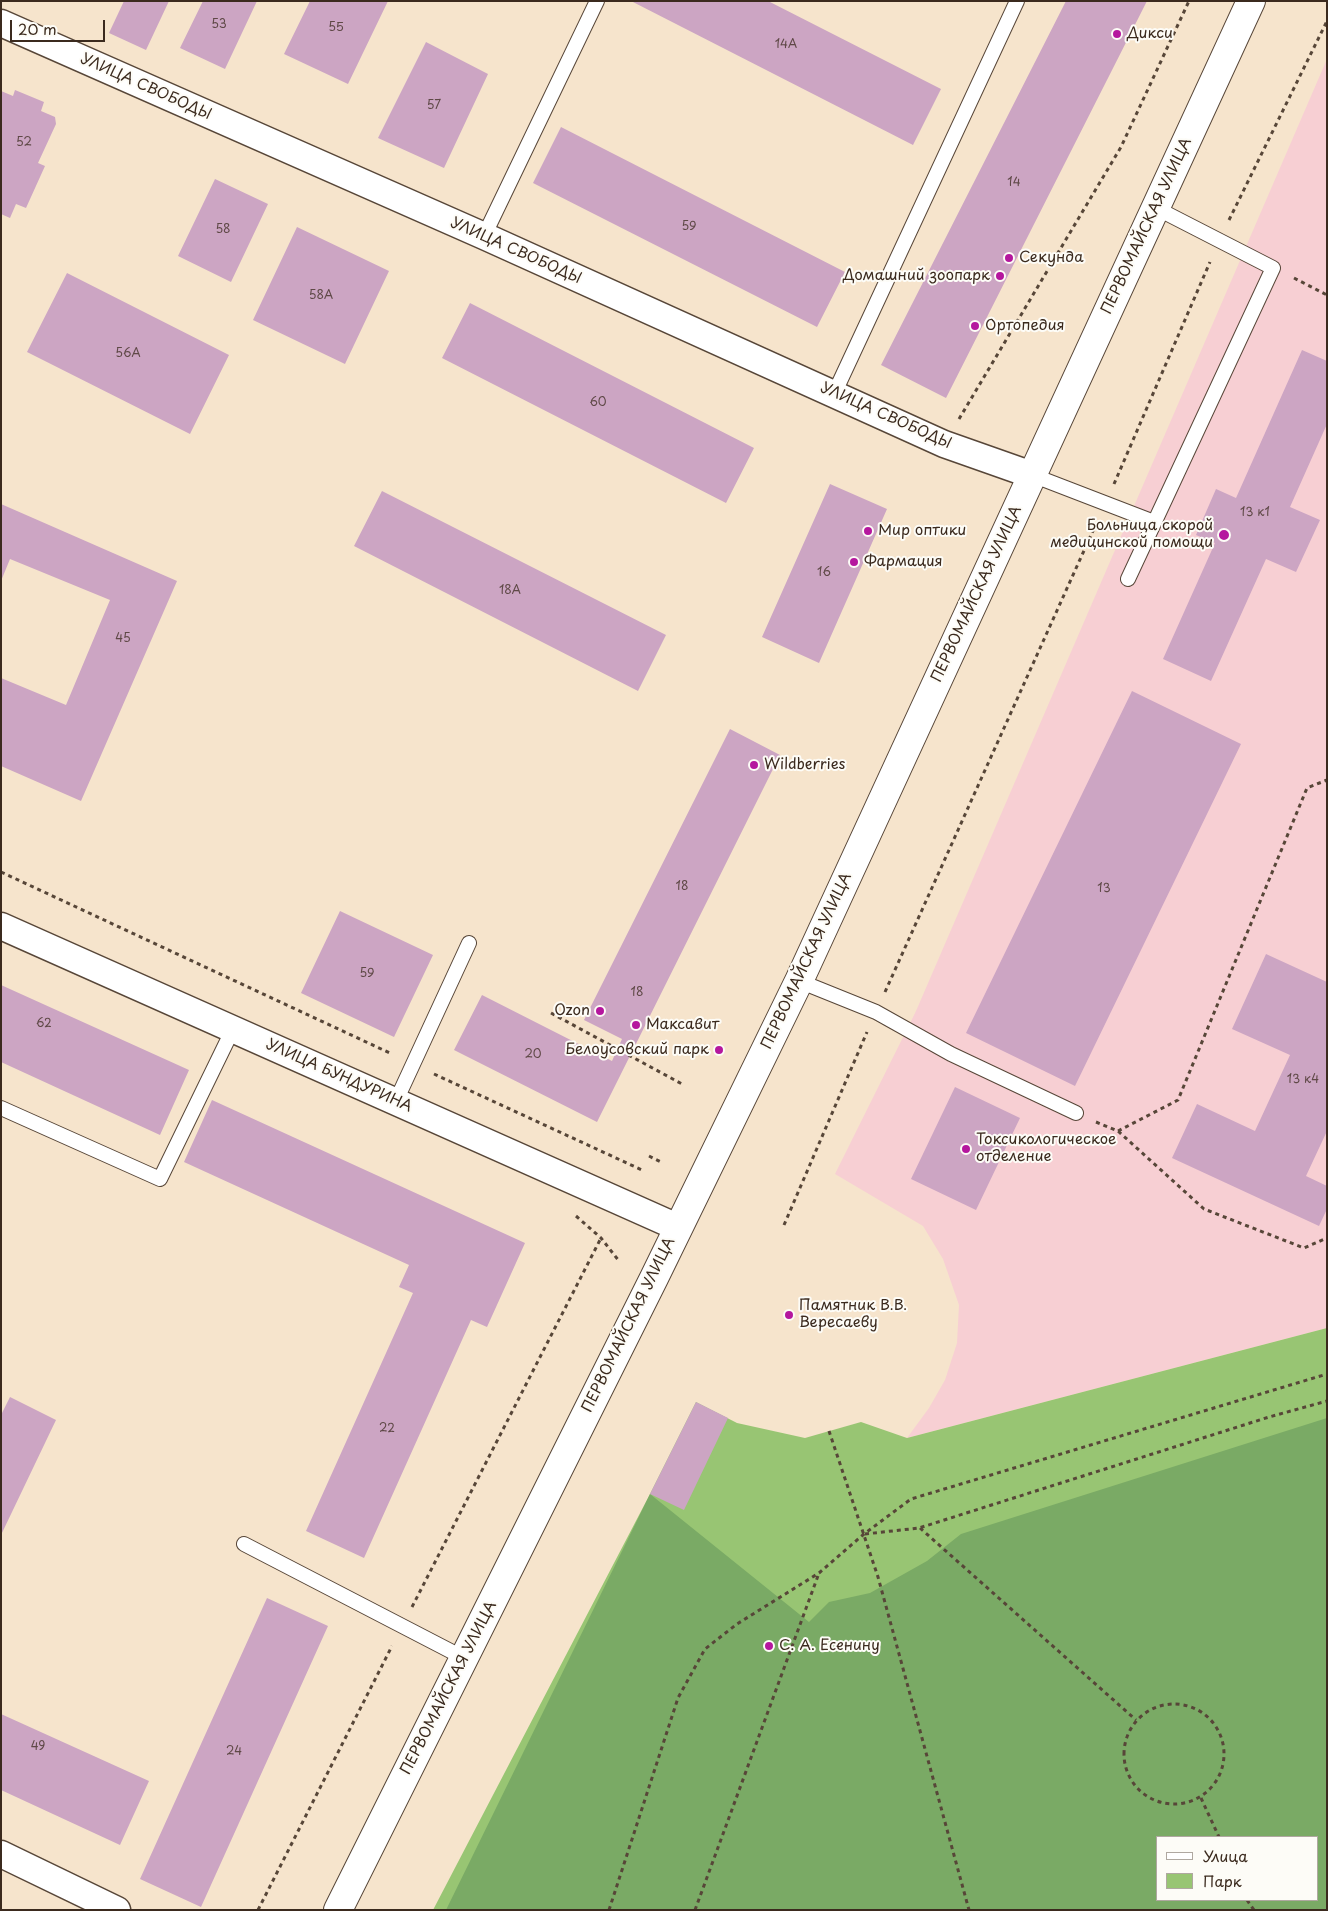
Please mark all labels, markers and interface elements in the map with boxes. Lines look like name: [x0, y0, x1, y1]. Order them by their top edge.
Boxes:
scale bar: [12, 10, 108, 42]
text: 20 m: [18, 17, 57, 40]
house number: 53: [211, 18, 227, 32]
house number: 55: [328, 21, 344, 35]
place label: Дикси: [1127, 25, 1173, 43]
marker: Дикси: [1111, 28, 1123, 40]
house number: 14А: [775, 38, 797, 52]
street label: УЛИЦА СВОБОДЫ: [78, 50, 214, 124]
house number: 57: [427, 99, 441, 113]
street label: ПЕРВОМАЙСКАЯ УЛИЦА: [1098, 135, 1196, 317]
house number: 52: [16, 136, 32, 150]
house number: 14: [1007, 176, 1021, 190]
street label: УЛИЦА СВОБОДЫ: [448, 214, 584, 288]
house number: 59: [682, 220, 696, 234]
house number: 58: [215, 223, 231, 237]
place label: Секунда: [1019, 249, 1083, 267]
marker: Секунда: [1003, 252, 1015, 264]
place label: Домашний зоопарк: [843, 267, 990, 285]
marker: Домашний зоопарк: [994, 270, 1006, 282]
house number: 58А: [309, 289, 333, 303]
place label: Ортопедия: [985, 317, 1065, 335]
marker: Ортопедия: [969, 320, 981, 332]
house number: 56А: [115, 347, 141, 361]
street label: УЛИЦА СВОБОДЫ: [818, 379, 954, 453]
house number: 60: [589, 396, 607, 410]
street label: ПЕРВОМАЙСКАЯ УЛИЦА: [928, 503, 1026, 685]
house number: 13 к1: [1240, 506, 1270, 520]
place label: Больница скорой медицинской помощи: [1050, 517, 1213, 552]
place label: Мир оптики: [878, 522, 966, 540]
marker: Мир оптики: [862, 525, 874, 537]
marker: Больница скорой медицинской помощи: [1217, 528, 1231, 542]
place label: Фармация: [864, 553, 943, 571]
marker: Фармация: [848, 556, 860, 568]
house number: 16: [817, 566, 831, 580]
house number: 18А: [499, 584, 521, 598]
house number: 45: [115, 632, 131, 646]
place label: Wildberries: [764, 756, 845, 774]
marker: Wildberries: [748, 759, 760, 771]
street label: ПЕРВОМАЙСКАЯ УЛИЦА: [758, 870, 856, 1052]
house number: 18: [676, 880, 688, 894]
house number: 13: [1097, 882, 1111, 896]
house number: 59: [360, 967, 374, 981]
house number: 18: [631, 986, 643, 1000]
place label: Ozon: [554, 1002, 590, 1020]
marker: Ozon: [594, 1005, 606, 1017]
place label: Максавит: [646, 1016, 719, 1034]
house number: 62: [36, 1017, 52, 1031]
marker: Максавит: [630, 1019, 642, 1031]
street label: УЛИЦА БУНДУРИНА: [263, 1036, 415, 1116]
place label: Белоусовский парк: [565, 1041, 709, 1059]
marker: Белоусовский парк: [713, 1044, 725, 1056]
house number: 20: [524, 1048, 542, 1062]
house number: 13 к4: [1287, 1073, 1319, 1087]
place label: Токсикологическое отделение: [976, 1131, 1117, 1166]
marker: Токсикологическое отделение: [960, 1143, 972, 1155]
street label: ПЕРВОМАЙСКАЯ УЛИЦА: [579, 1235, 679, 1415]
place label: Памятник В.В. Вересаеву: [799, 1297, 907, 1332]
marker: Памятник В.В. Вересаеву: [783, 1309, 795, 1321]
house number: 22: [379, 1422, 395, 1436]
street label: ПЕРВОМАЙСКАЯ УЛИЦА: [397, 1598, 501, 1778]
place label: С. А. Есенину: [779, 1637, 880, 1655]
marker: С. А. Есенину: [763, 1640, 775, 1652]
house number: 49: [31, 1740, 45, 1754]
house number: 24: [226, 1745, 242, 1759]
legend: [1156, 1836, 1318, 1901]
text: Улица: [1203, 1844, 1248, 1867]
text: Парк: [1203, 1869, 1242, 1892]

